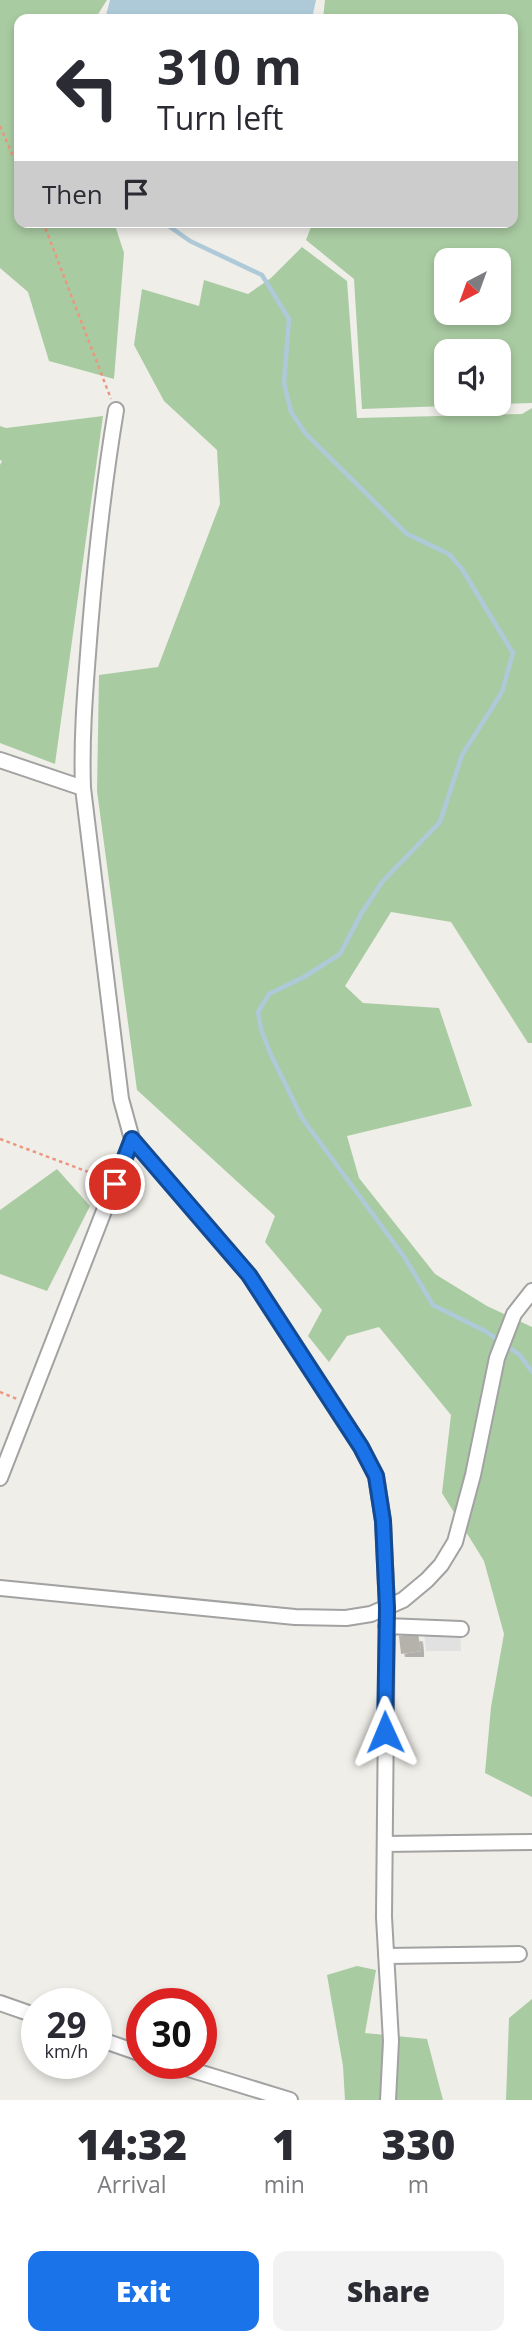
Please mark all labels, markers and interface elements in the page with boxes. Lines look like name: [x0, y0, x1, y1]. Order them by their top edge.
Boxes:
text: 310 m: [157, 33, 302, 99]
icon: left: [42, 42, 133, 133]
text: Turn left: [157, 96, 283, 139]
icon: arrive: [117, 175, 155, 213]
text: Then: [42, 176, 103, 212]
north arrow: [434, 248, 511, 326]
map controls: [434, 248, 511, 416]
button: sound: [434, 339, 511, 416]
pin: [85, 1154, 145, 1214]
icon: arrive: [96, 1165, 134, 1203]
position arrow: [348, 1695, 422, 1769]
speed limit sign: 30: [126, 1988, 217, 2079]
text: 29: [46, 2001, 87, 2048]
text: km/h: [45, 2039, 88, 2063]
text: 14:32: [77, 2115, 187, 2172]
text: 1: [272, 2115, 297, 2172]
text: 330: [382, 2115, 455, 2172]
text: Arrival: [97, 2168, 167, 2200]
text: min: [264, 2168, 305, 2200]
text: m: [408, 2168, 429, 2200]
button: Exit: [28, 2251, 259, 2331]
button: Share: [273, 2251, 504, 2331]

